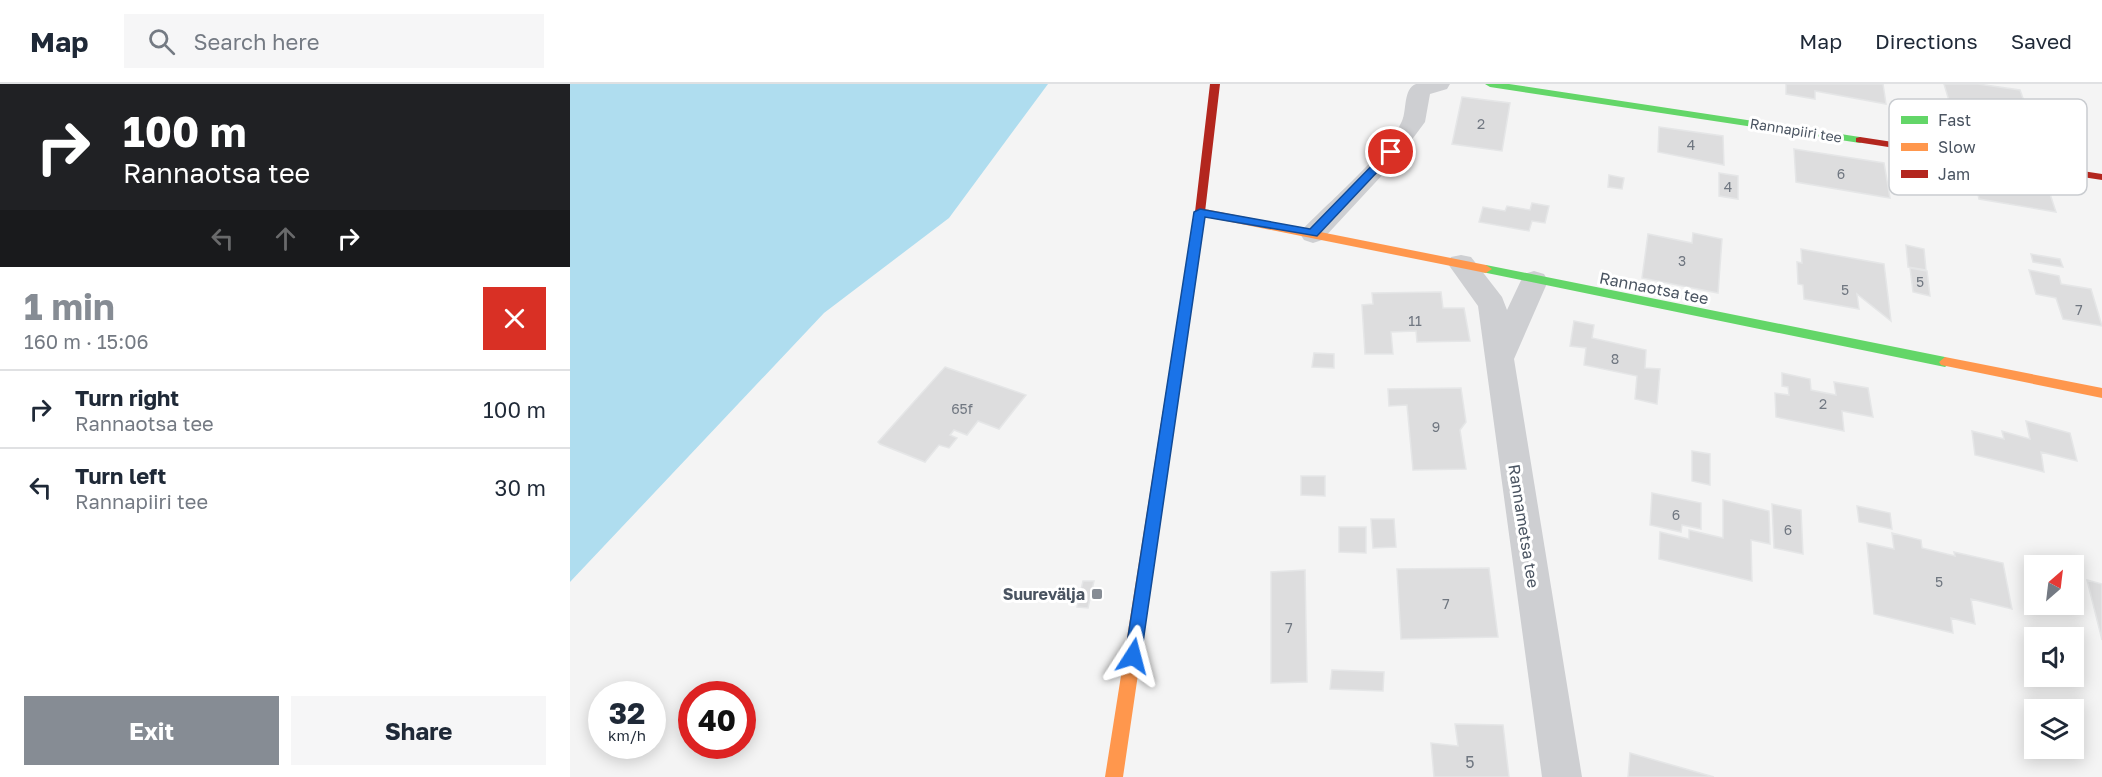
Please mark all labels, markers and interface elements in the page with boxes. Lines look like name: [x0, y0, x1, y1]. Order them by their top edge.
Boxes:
search box: [124, 14, 544, 68]
text: Map: [30, 25, 88, 58]
icon: search: [145, 25, 178, 58]
text: Search here: [193, 28, 319, 55]
text: Map: [1799, 28, 1842, 54]
text: Directions: [1875, 28, 1978, 54]
text: Saved: [2011, 28, 2072, 54]
legend: [1889, 99, 2087, 195]
text: 100 m: [123, 106, 246, 156]
icon: right: [24, 108, 102, 186]
text: Fast: [1938, 110, 1971, 130]
street label: Rannapiiri tee: [1749, 114, 1843, 146]
house number: 2: [1477, 115, 1485, 132]
pin: [1365, 126, 1416, 177]
icon: arrive: [1374, 135, 1407, 168]
house number: 4: [1687, 136, 1695, 153]
text: Slow: [1938, 137, 1976, 157]
text: Rannaotsa tee: [123, 157, 310, 189]
text: Jam: [1938, 164, 1970, 184]
house number: 6: [1837, 165, 1845, 182]
house number: 4: [1724, 178, 1732, 195]
icon: left: [206, 222, 239, 255]
icon: ahead: [269, 222, 302, 255]
icon: right: [332, 222, 365, 255]
house number: 3: [1678, 252, 1686, 269]
street label: Rannaotsa tee: [1598, 268, 1710, 308]
house number: 5: [1916, 273, 1924, 290]
house number: 5: [1841, 281, 1849, 298]
text: 1 min: [24, 285, 115, 328]
button: close: [483, 287, 546, 350]
house number: 7: [2075, 301, 2083, 318]
house number: 11: [1408, 312, 1422, 329]
text: 160 m · 15:06: [24, 329, 149, 353]
house number: 8: [1611, 350, 1619, 367]
text: Turn right: [75, 384, 179, 411]
icon: right: [24, 393, 57, 426]
house number: 2: [1819, 395, 1827, 412]
text: 100 m: [483, 396, 546, 423]
house number: 65f: [951, 400, 973, 417]
text: Rannaotsa tee: [75, 411, 214, 435]
house number: 9: [1432, 418, 1440, 435]
text: Turn left: [75, 462, 166, 489]
street label: Rannametsa tee: [1504, 463, 1544, 589]
icon: left: [24, 471, 57, 504]
text: 30 m: [495, 474, 546, 501]
text: Rannapiiri tee: [75, 489, 208, 513]
house number: 6: [1672, 506, 1680, 523]
house number: 6: [1784, 521, 1792, 538]
north arrow: [2024, 555, 2084, 615]
map controls: [2024, 555, 2084, 759]
house number: 5: [1935, 573, 1943, 590]
place label: Suurevälja: [1003, 584, 1085, 604]
marker: Suurevälja: [1090, 587, 1104, 601]
house number: 7: [1442, 595, 1450, 612]
house number: 7: [1285, 619, 1293, 636]
position arrow: [1101, 624, 1165, 688]
button: sound: [2024, 627, 2084, 687]
speed limit sign: 40: [678, 681, 756, 759]
text: 32: [609, 695, 645, 731]
button: Exit: [24, 696, 279, 765]
button: Share: [291, 696, 546, 765]
button: layers: [2024, 699, 2084, 759]
text: km/h: [608, 726, 646, 744]
house number: 5: [1465, 752, 1475, 772]

